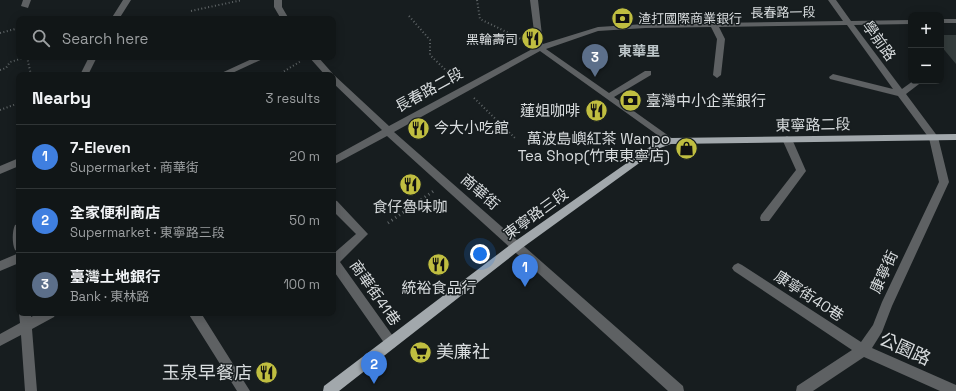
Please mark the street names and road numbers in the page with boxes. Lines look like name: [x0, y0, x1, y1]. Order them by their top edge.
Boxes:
street label: 長春路一段: [750, 3, 816, 22]
street label: 學前路: [858, 17, 900, 64]
street label: 長春路二段: [391, 63, 466, 116]
street label: 東寧路二段: [775, 114, 851, 135]
street label: 商華街: [457, 170, 504, 214]
street label: 東寧路三段: [500, 184, 572, 243]
street label: 康寧街: [865, 247, 902, 296]
street label: 商華街41巷: [346, 256, 405, 329]
street label: 康寧街40巷: [771, 266, 848, 325]
street label: 公園路: [876, 327, 935, 370]

